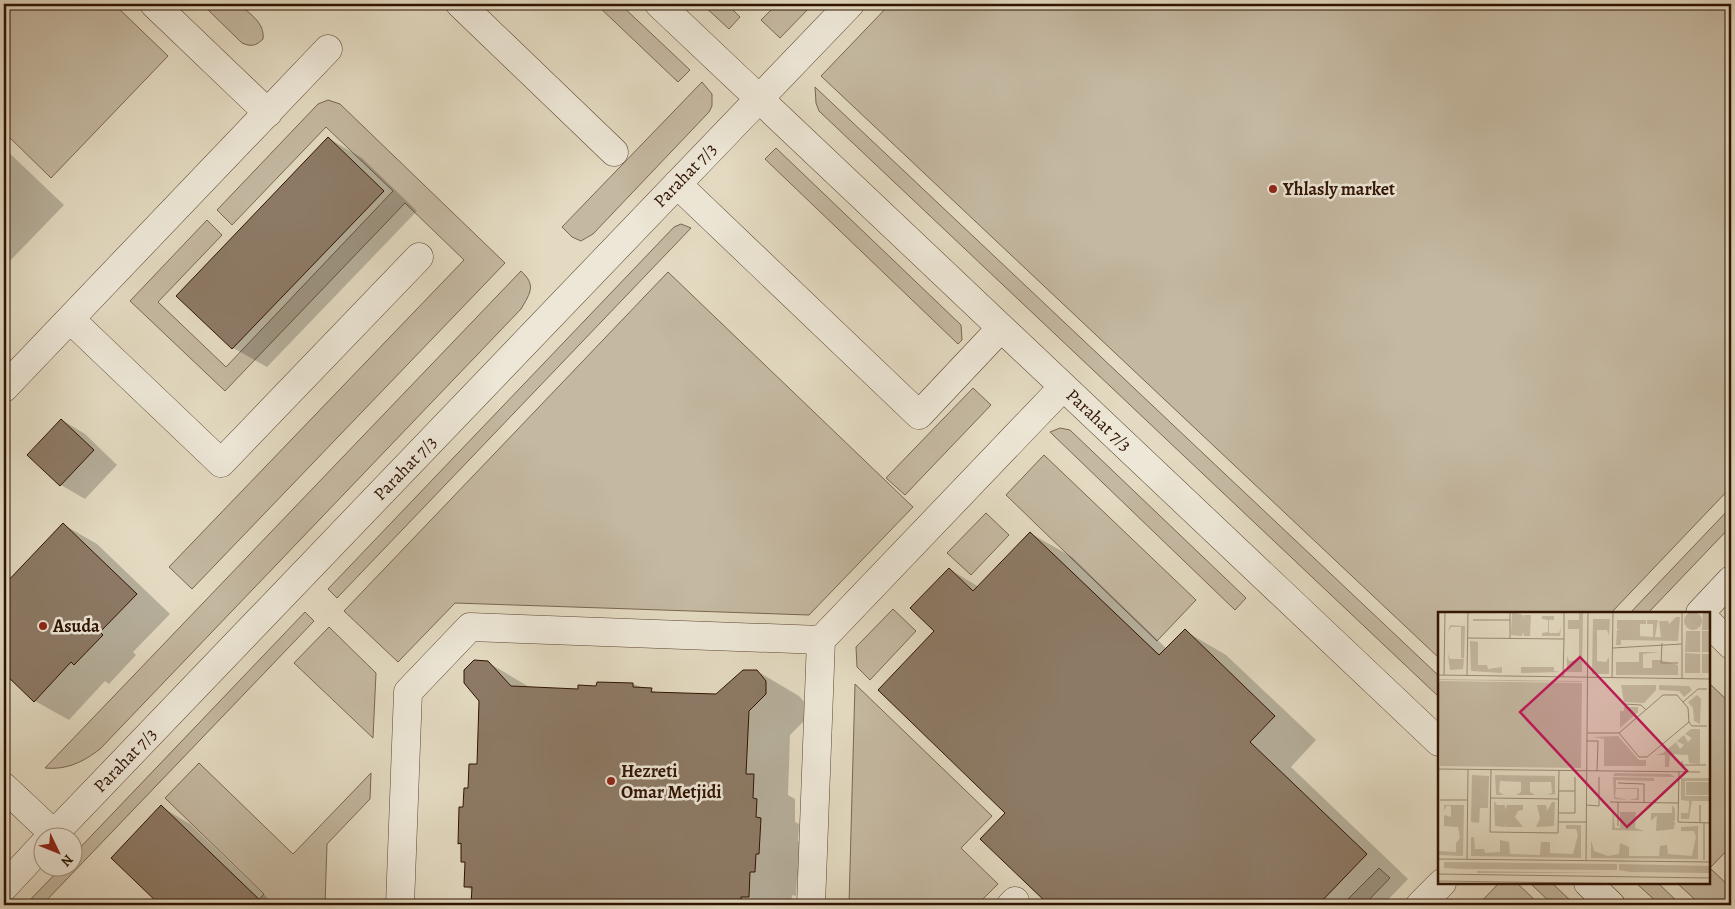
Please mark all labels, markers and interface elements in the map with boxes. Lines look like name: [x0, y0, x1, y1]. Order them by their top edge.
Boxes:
street label: Parahat 7/3: [648, 137, 722, 213]
place label: Yhlasly market: [1282, 177, 1395, 201]
marker: Yhlasly market: [1267, 183, 1279, 195]
street label: Parahat 7/3: [1061, 383, 1137, 457]
street label: Parahat 7/3: [368, 430, 442, 506]
inset map: [1438, 612, 1710, 884]
place label: Asuda: [52, 614, 100, 638]
marker: Asuda: [37, 620, 49, 632]
street label: Parahat 7/3: [88, 722, 162, 798]
place label: Hezreti Omar Metjidi: [621, 759, 722, 804]
marker: Hezreti Omar Metjidi: [605, 775, 617, 787]
north arrow: [32, 826, 82, 876]
text: N: [57, 850, 78, 871]

